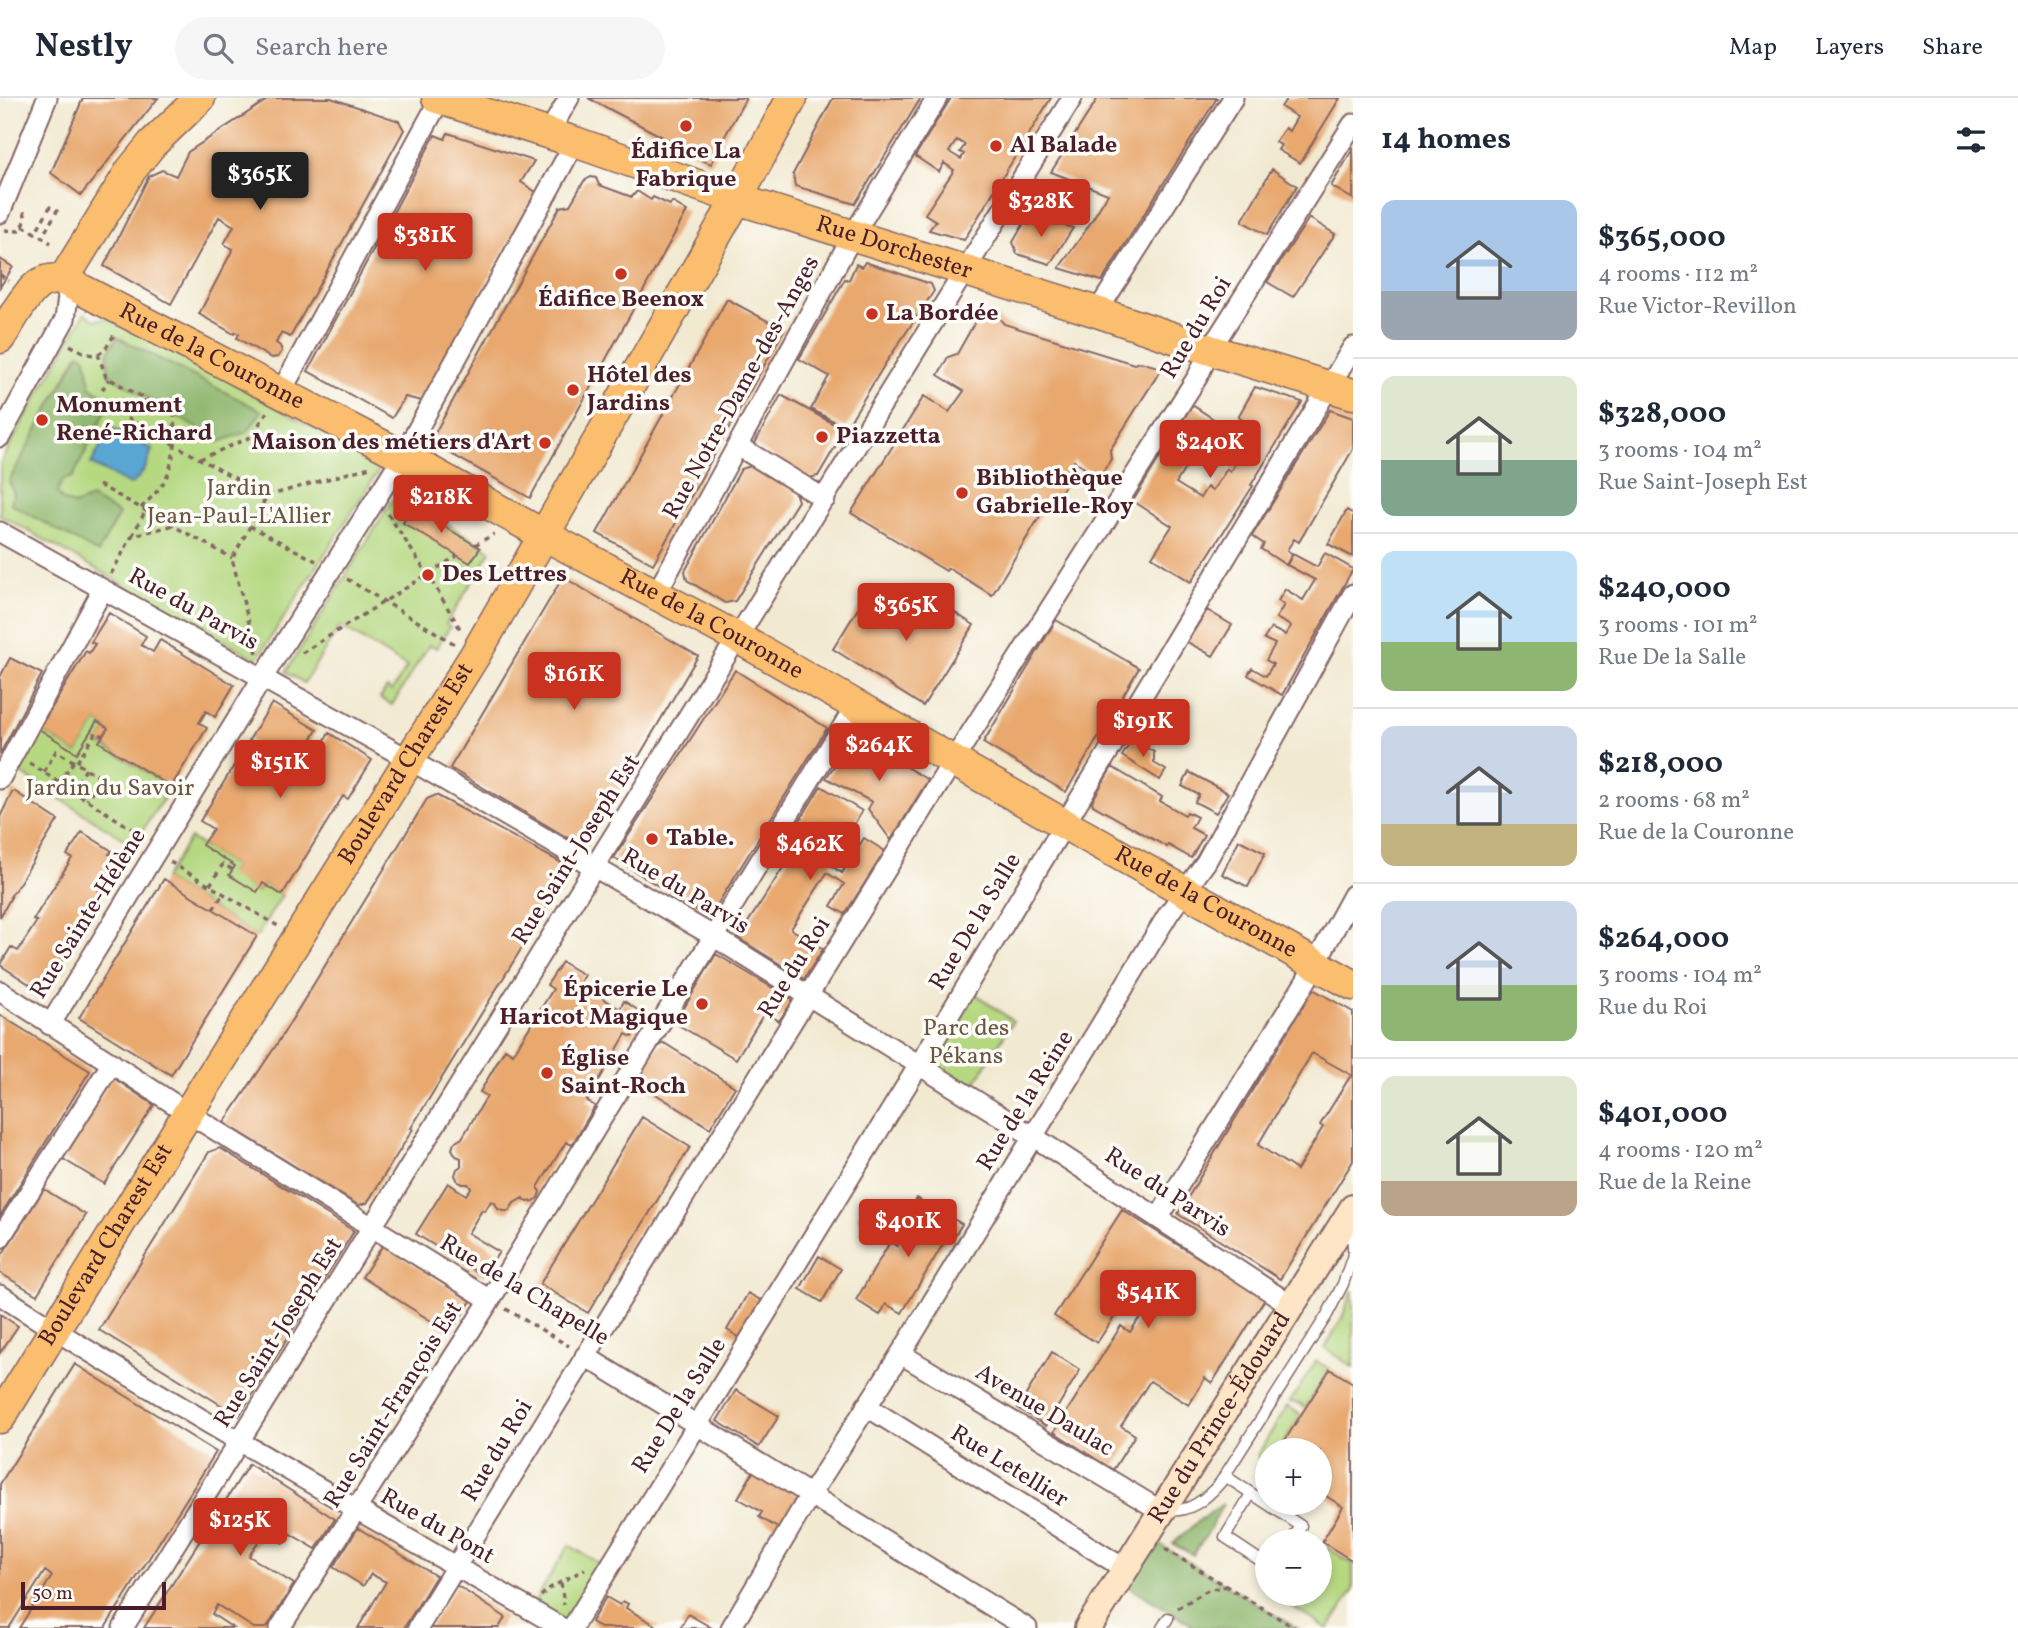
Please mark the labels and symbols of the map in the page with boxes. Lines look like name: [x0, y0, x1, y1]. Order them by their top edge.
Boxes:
marker: Édifice La Fabrique: [678, 118, 694, 134]
place label: Al Balade: [1010, 129, 1117, 163]
place label: Édifice La Fabrique: [631, 135, 741, 197]
marker: Al Balade: [988, 138, 1004, 154]
pin: $365K: [211, 152, 309, 212]
pin: $328K: [992, 180, 1090, 239]
street label: Rue Dorchester: [811, 208, 976, 289]
pin: $381K: [376, 214, 474, 273]
street label: Rue Notre-Dame-des-Anges: [655, 250, 829, 526]
marker: Édifice Beenox: [613, 266, 629, 282]
street label: Rue du Roi: [1153, 270, 1241, 386]
place label: Édifice Beenox: [538, 283, 704, 317]
street label: Rue de la Couronne: [113, 295, 310, 419]
place label: La Bordée: [886, 297, 999, 331]
marker: La Bordée: [864, 306, 880, 322]
place label: Hôtel des Jardins: [586, 359, 692, 421]
marker: Hôtel des Jardins: [565, 382, 581, 398]
place label: Monument René-Richard: [56, 389, 213, 451]
marker: Monument René-Richard: [34, 412, 50, 428]
place label: Piazzetta: [836, 420, 941, 454]
pin: $240K: [1161, 420, 1259, 480]
place label: Maison des métiers d'Art: [252, 426, 531, 460]
marker: Piazzetta: [814, 429, 830, 445]
marker: Maison des métiers d'Art: [537, 435, 553, 451]
place label: Bibliothèque Gabrielle-Roy: [976, 462, 1134, 524]
park label: Jardin Jean-Paul-L'Allier: [147, 472, 331, 534]
pin: $218K: [392, 476, 490, 535]
marker: Bibliothèque Gabrielle-Roy: [954, 485, 970, 501]
place label: Des Lettres: [442, 558, 567, 592]
street label: Rue du Parvis: [122, 560, 264, 660]
street label: Rue de la Couronne: [613, 561, 809, 689]
marker: Des Lettres: [420, 567, 436, 583]
pin: $365K: [857, 584, 955, 643]
pin: $161K: [525, 652, 623, 712]
street label: Boulevard Charest Est: [330, 656, 483, 872]
pin: $191K: [1094, 700, 1192, 759]
pin: $264K: [830, 724, 928, 783]
pin: $151K: [231, 740, 329, 800]
street label: Rue Saint-Joseph Est: [505, 748, 649, 952]
park label: Jardin du Savoir: [26, 772, 194, 806]
street label: Rue Sainte-Hélène: [23, 822, 155, 1006]
place label: Table.: [666, 822, 735, 856]
pin: $462K: [761, 822, 859, 882]
marker: Table.: [644, 831, 660, 847]
street label: Rue de la Couronne: [1108, 838, 1303, 967]
street label: Rue du Parvis: [614, 840, 756, 944]
street label: Rue De la Salle: [922, 847, 1030, 997]
street label: Rue du Roi: [750, 911, 840, 1025]
place label: Épicerie Le Haricot Magique: [499, 973, 688, 1035]
marker: Épicerie Le Haricot Magique: [694, 996, 710, 1012]
park label: Parc des Pékans: [923, 1012, 1009, 1074]
street label: Rue de la Reine: [969, 1024, 1083, 1178]
place label: Église Saint-Roch: [561, 1042, 686, 1104]
marker: Église Saint-Roch: [539, 1065, 555, 1081]
street label: Boulevard Charest Est: [31, 1137, 182, 1353]
street label: Rue du Parvis: [1097, 1139, 1237, 1247]
pin: $401K: [859, 1200, 957, 1259]
street label: Rue de la Chapelle: [433, 1227, 615, 1355]
street label: Rue Saint-Joseph Est: [207, 1231, 351, 1435]
pin: $541K: [1099, 1270, 1197, 1330]
street label: Rue Saint-François Est: [316, 1295, 472, 1515]
street label: Rue du Prince-Édouard: [1141, 1306, 1300, 1531]
street label: Rue De la Salle: [625, 1331, 735, 1481]
street label: Avenue Daulac: [968, 1356, 1120, 1466]
street label: Rue du Roi: [454, 1393, 542, 1509]
street label: Rue Letellier: [943, 1417, 1075, 1517]
street label: Rue du Pont: [374, 1481, 500, 1573]
pin: $125K: [191, 1498, 289, 1558]
scale bar: [21, 1579, 166, 1611]

